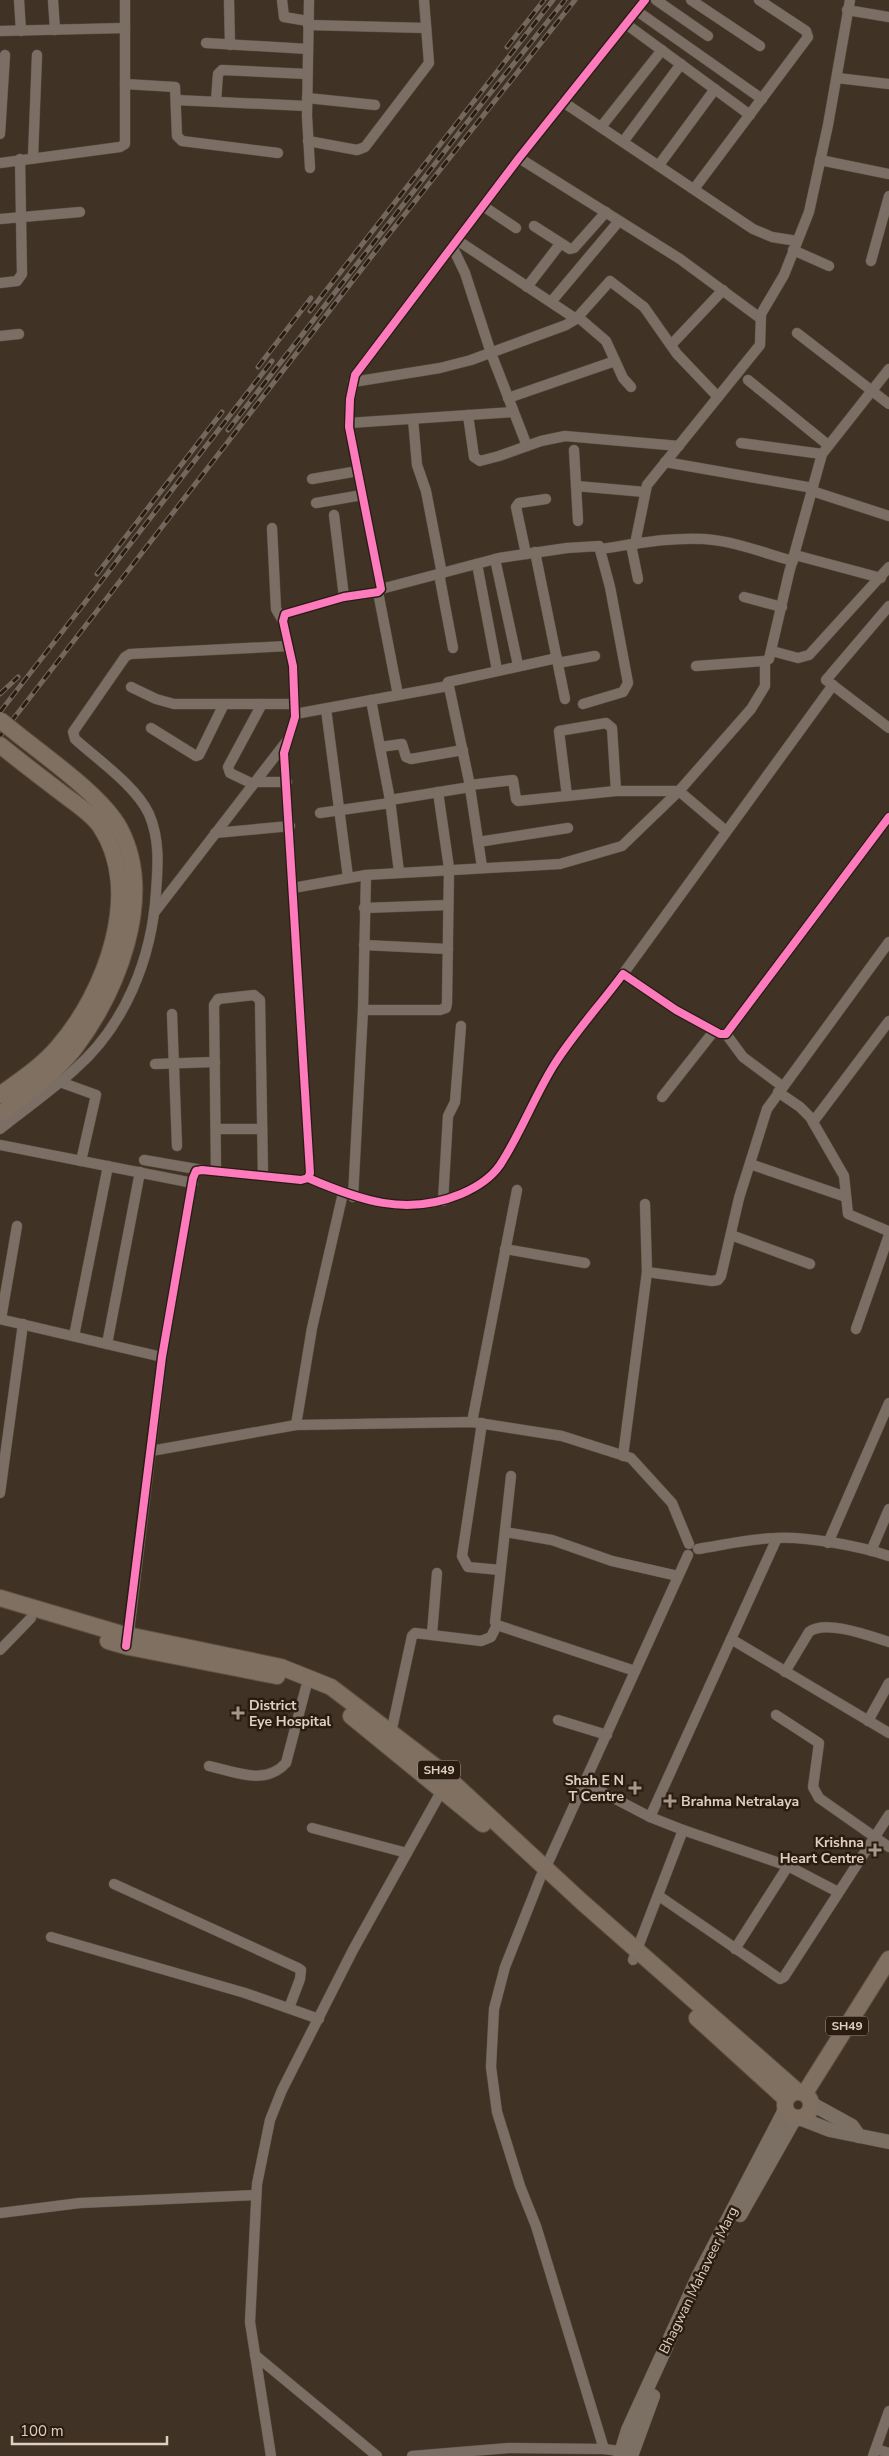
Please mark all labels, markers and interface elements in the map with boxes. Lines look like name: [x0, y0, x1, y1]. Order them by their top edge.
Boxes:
place label: District Eye Hospital: [249, 1696, 332, 1731]
marker: District Eye Hospital: [231, 1706, 245, 1720]
road number: SH49: [418, 1760, 460, 1780]
place label: Shah E N T Centre: [565, 1771, 624, 1806]
marker: Shah E N T Centre: [628, 1781, 642, 1795]
place label: Brahma Netralaya: [681, 1792, 799, 1811]
marker: Brahma Netralaya: [663, 1794, 677, 1808]
place label: Krishna Heart Centre: [780, 1833, 864, 1868]
marker: Krishna Heart Centre: [868, 1843, 882, 1857]
road number: SH49: [826, 2016, 868, 2035]
street label: Bhagwan Mahaveer Marg: [655, 2203, 742, 2357]
scale bar: [12, 2414, 168, 2446]
text: 100 m: [20, 2421, 64, 2441]

